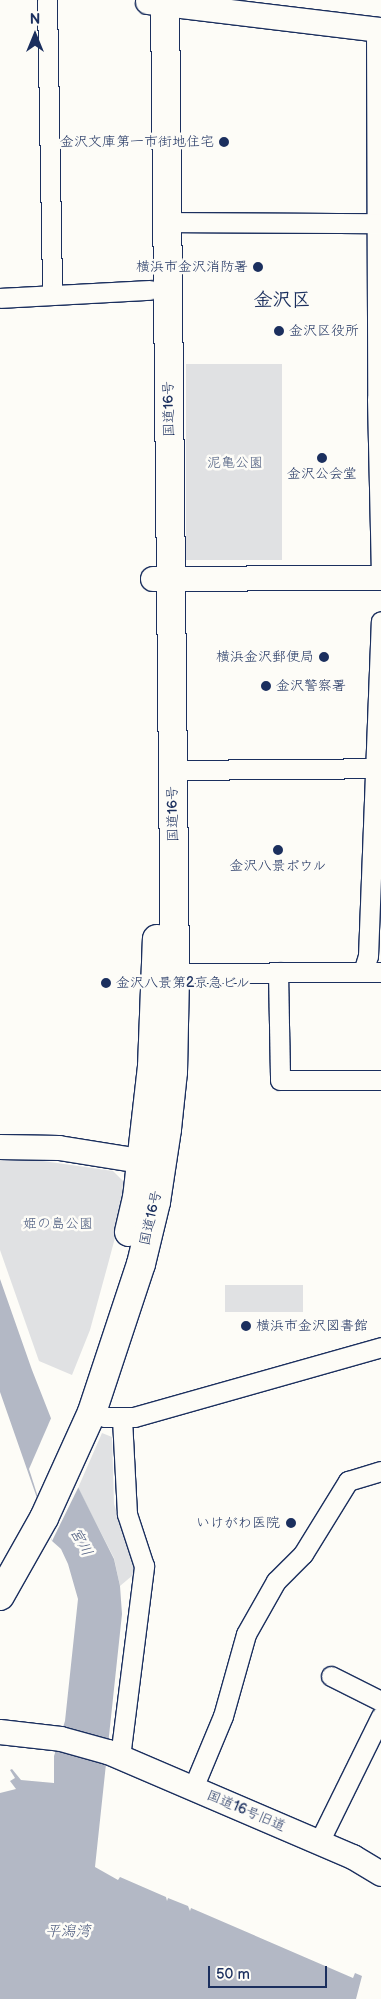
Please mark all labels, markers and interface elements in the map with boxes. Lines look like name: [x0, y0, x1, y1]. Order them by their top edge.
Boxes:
north arrow: [10, 10, 60, 60]
text: N: [30, 11, 40, 28]
place label: 金沢文庫第一市街地住宅: [60, 134, 214, 150]
marker: 金沢文庫第一市街地住宅: [218, 136, 230, 148]
place label: 横浜市金沢消防署: [136, 259, 248, 275]
marker: 横浜市金沢消防署: [252, 261, 264, 273]
district label: 金沢区: [254, 290, 310, 312]
place label: 金沢区役所: [289, 323, 359, 339]
marker: 金沢区役所: [273, 325, 285, 337]
street label: 国道16号: [160, 381, 178, 437]
marker: 金沢公会堂: [316, 452, 328, 464]
park label: 泥亀公園: [207, 455, 263, 471]
place label: 金沢公会堂: [287, 466, 357, 482]
place label: 横浜金沢郵便局: [216, 649, 314, 665]
marker: 横浜金沢郵便局: [318, 651, 330, 663]
place label: 金沢警察署: [276, 678, 346, 694]
marker: 金沢警察署: [260, 680, 272, 692]
street label: 国道16号: [164, 786, 182, 842]
marker: 金沢八景ボウル: [272, 844, 284, 856]
place label: 金沢八景ボウル: [229, 858, 327, 874]
place label: 金沢八景第2京急ビル: [116, 975, 250, 991]
marker: 金沢八景第2京急ビル: [100, 977, 112, 989]
street label: 国道16号: [137, 1189, 165, 1247]
park label: 姫の島公園: [23, 1216, 93, 1232]
place label: 横浜市金沢図書館: [256, 1318, 368, 1334]
marker: 横浜市金沢図書館: [240, 1320, 252, 1332]
place label: いけがわ医院: [196, 1515, 280, 1531]
marker: いけがわ医院: [284, 1516, 298, 1530]
water label: 宮川: [66, 1525, 96, 1559]
street label: 国道16号旧道: [204, 1787, 288, 1835]
water label: 平潟湾: [46, 1923, 90, 1941]
scale bar: [211, 1956, 330, 1988]
text: 50 m: [216, 1965, 250, 1984]

